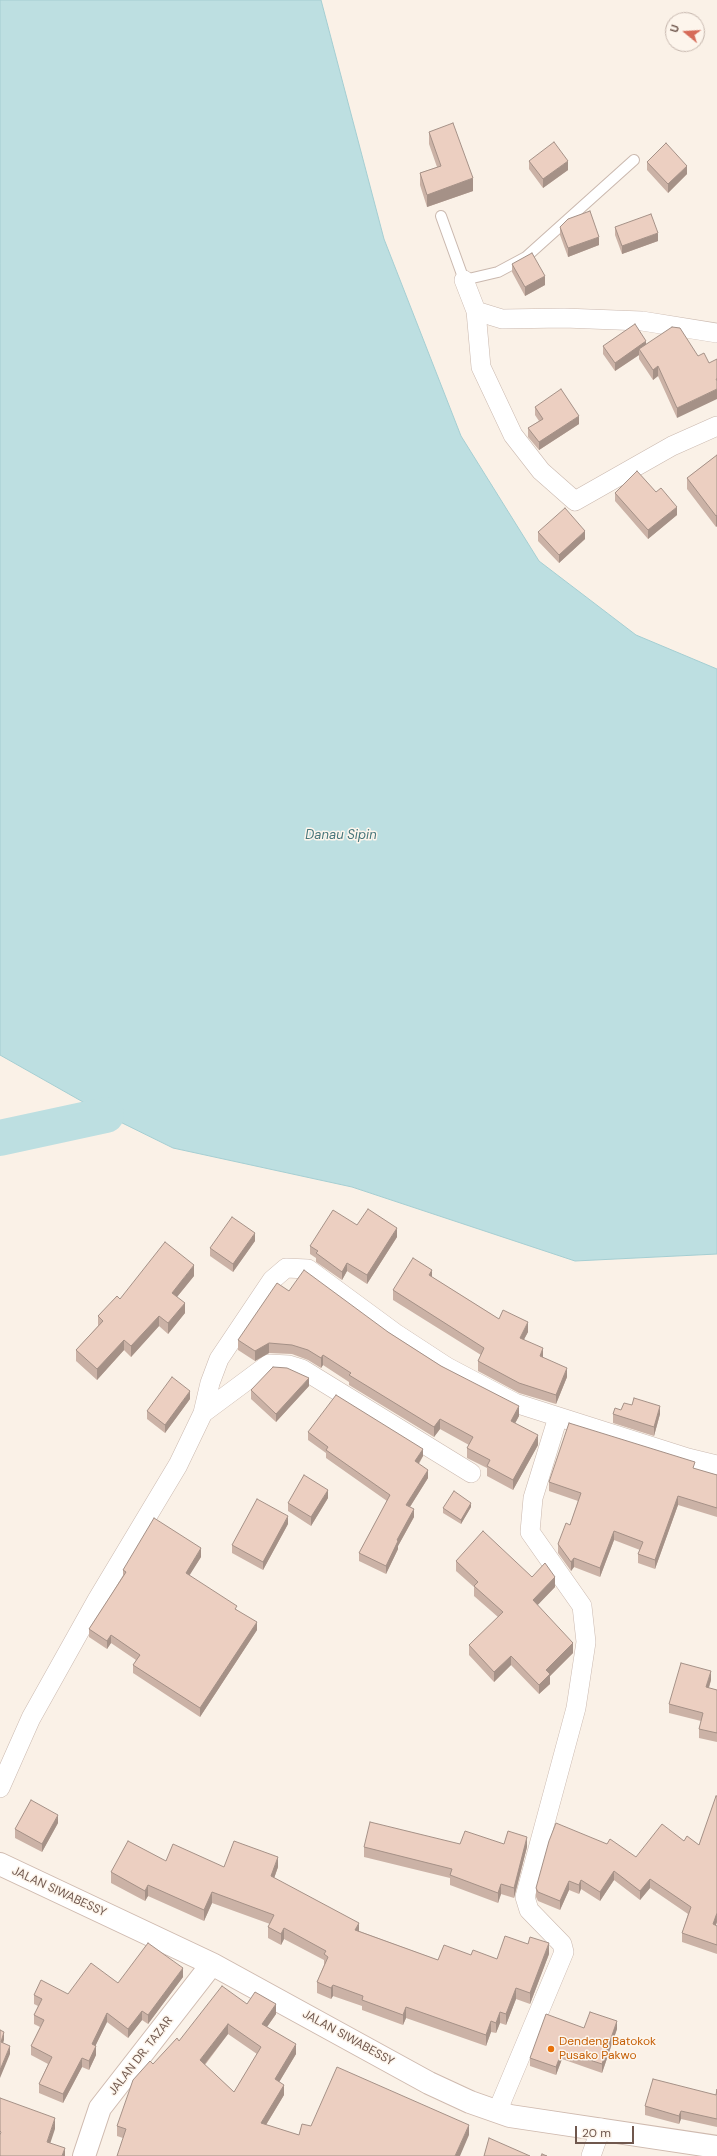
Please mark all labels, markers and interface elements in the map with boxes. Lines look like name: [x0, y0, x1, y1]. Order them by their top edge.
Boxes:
north arrow: [665, 12, 705, 52]
text: U: [667, 23, 682, 34]
water label: Danau Sipin: [305, 828, 377, 844]
street label: JALAN SIWABESSY: [10, 1864, 108, 1920]
street label: JALAN SIWABESSY: [300, 2007, 396, 2069]
street label: JALAN DR. TAZAR: [106, 2014, 176, 2098]
place label: Dendeng Batokok Pusako Pakwo: [559, 2035, 656, 2063]
marker: Dendeng Batokok Pusako Pakwo: [546, 2044, 556, 2054]
scale bar: [577, 2118, 636, 2144]
text: 20 m: [582, 2125, 611, 2141]

